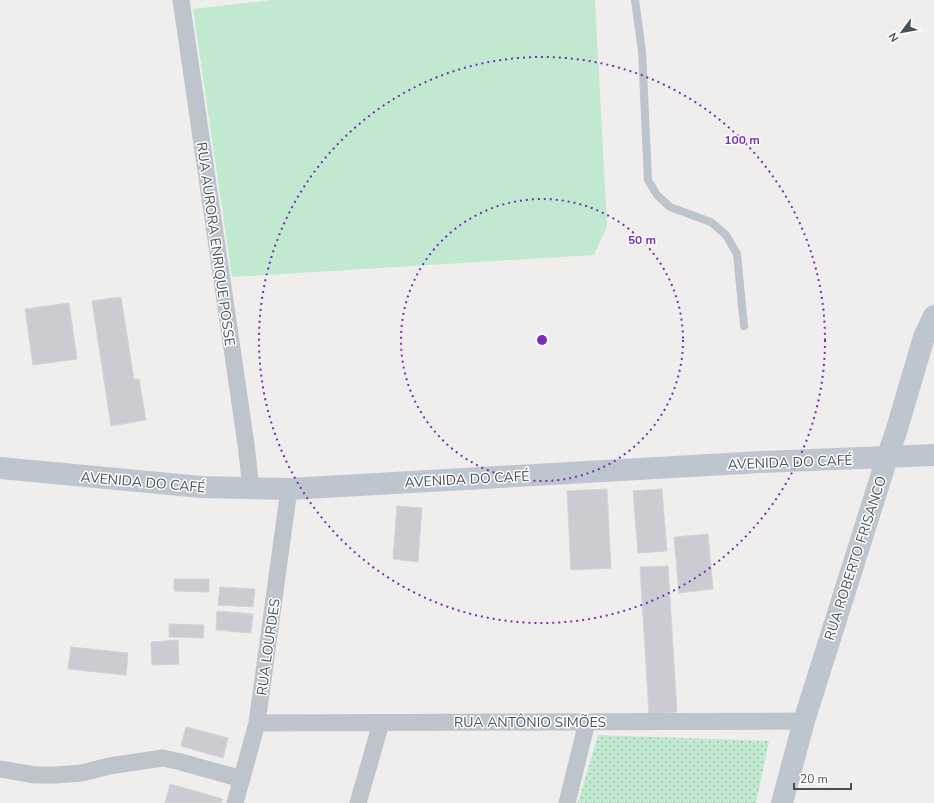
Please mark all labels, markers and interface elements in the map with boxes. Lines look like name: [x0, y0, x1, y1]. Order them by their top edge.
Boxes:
north arrow: [882, 12, 922, 52]
text: N: [885, 30, 902, 45]
text: 100 m: [724, 132, 760, 148]
street label: RUA AURORA ENRIQUE POSSE: [192, 141, 239, 347]
text: 50 m: [628, 232, 656, 248]
centre of rings: [535, 333, 549, 347]
street label: AVENIDA DO CAFÉ: [727, 451, 853, 474]
street label: AVENIDA DO CAFÉ: [404, 467, 530, 492]
street label: AVENIDA DO CAFÉ: [80, 468, 206, 497]
street label: RUA ROBERTO FRISANCO: [820, 474, 891, 643]
street label: RUA LOURDES: [252, 597, 285, 697]
street label: RUA ANTÔNIO SIMÕES: [454, 713, 606, 732]
scale bar: [794, 765, 851, 791]
text: 20 m: [800, 771, 828, 787]

